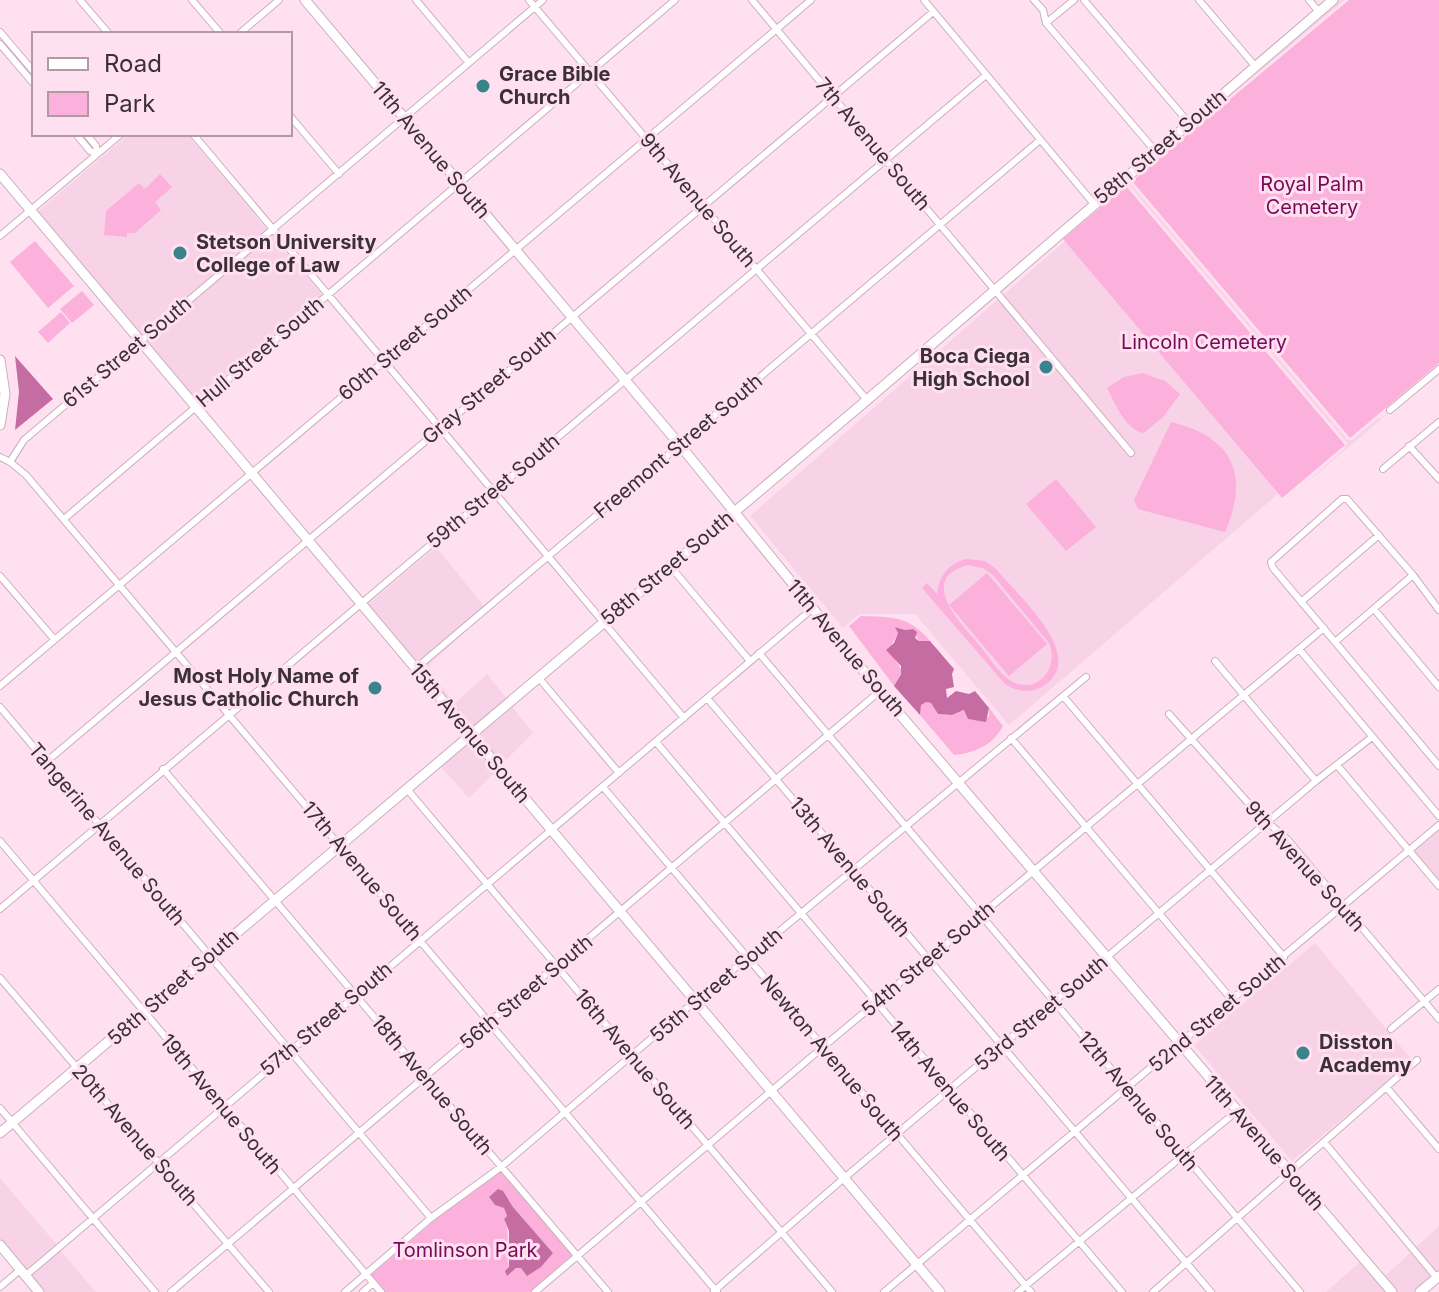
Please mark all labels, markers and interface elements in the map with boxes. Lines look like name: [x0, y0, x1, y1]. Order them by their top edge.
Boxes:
legend: [32, 32, 292, 136]
text: Road: [104, 49, 162, 78]
place label: Grace Bible Church: [499, 62, 611, 109]
street label: 7th Avenue South: [810, 73, 936, 215]
street label: 11th Avenue South: [367, 77, 495, 223]
marker: Grace Bible Church: [474, 77, 492, 95]
street label: 58th Street South: [1089, 85, 1231, 209]
text: Park: [104, 89, 155, 118]
street label: 9th Avenue South: [635, 128, 761, 272]
park label: Royal Palm Cemetery: [1260, 172, 1364, 219]
place label: Stetson University College of Law: [196, 230, 377, 277]
marker: Stetson University College of Law: [171, 244, 189, 262]
street label: 60th Street South: [334, 280, 476, 406]
street label: 61st Street South: [58, 291, 196, 413]
street label: Hull Street South: [191, 292, 329, 412]
street label: Gray Street South: [417, 323, 561, 449]
park label: Lincoln Cemetery: [1121, 330, 1287, 354]
place label: Boca Ciega High School: [913, 344, 1030, 391]
marker: Boca Ciega High School: [1037, 358, 1055, 376]
street label: Freemont Street South: [589, 369, 767, 523]
street label: 59th Street South: [422, 428, 564, 554]
street label: 58th Street South: [596, 506, 738, 630]
street label: 11th Avenue South: [782, 575, 910, 721]
street label: 15th Avenue South: [405, 658, 535, 808]
place label: Most Holy Name of Jesus Catholic Church: [138, 664, 359, 711]
marker: Most Holy Name of Jesus Catholic Church: [366, 679, 384, 697]
street label: Tangerine Avenue South: [24, 738, 190, 930]
street label: 13th Avenue South: [784, 792, 916, 942]
street label: 9th Avenue South: [1240, 796, 1370, 936]
street label: 17th Avenue South: [297, 797, 427, 945]
street label: 54th Street South: [857, 896, 999, 1022]
street label: 55th Street South: [645, 923, 787, 1047]
street label: 58th Street South: [103, 924, 243, 1050]
street label: 56th Street South: [455, 930, 597, 1054]
street label: 52nd Street South: [1144, 949, 1290, 1077]
street label: 53rd Street South: [969, 950, 1113, 1076]
street label: 57th Street South: [255, 957, 397, 1081]
street label: Newton Avenue South: [756, 970, 908, 1146]
street label: 16th Avenue South: [569, 984, 701, 1134]
street label: 18th Avenue South: [366, 1010, 498, 1160]
street label: 14th Avenue South: [884, 1016, 1016, 1166]
street label: 12th Avenue South: [1072, 1026, 1204, 1176]
street label: 19th Avenue South: [155, 1029, 287, 1179]
place label: Disston Academy: [1319, 1030, 1412, 1077]
marker: Disston Academy: [1294, 1044, 1312, 1062]
street label: 20th Avenue South: [67, 1059, 203, 1211]
street label: 11th Avenue South: [1199, 1070, 1329, 1216]
park label: Tomlinson Park: [392, 1238, 538, 1262]

